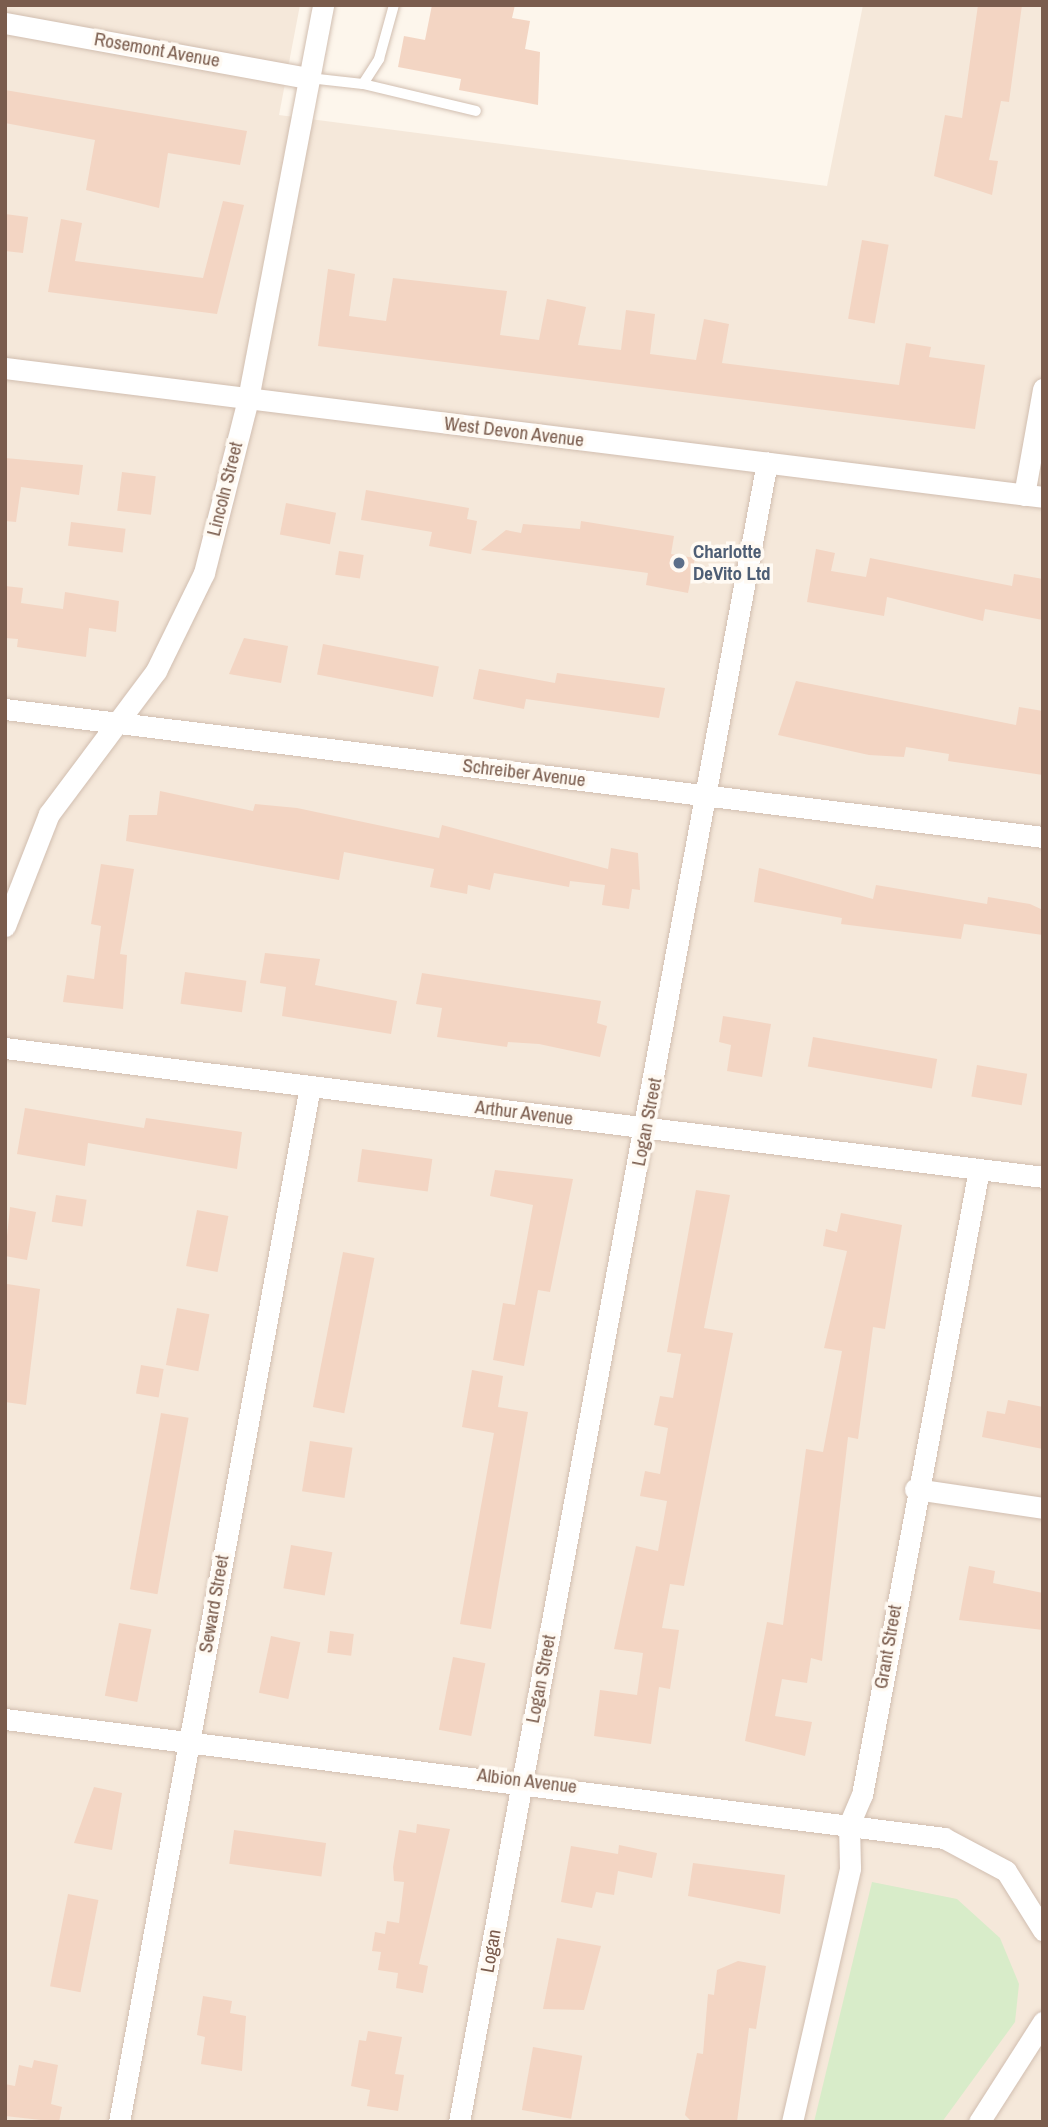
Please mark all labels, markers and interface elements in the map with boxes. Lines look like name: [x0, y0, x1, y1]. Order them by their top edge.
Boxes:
street label: Rosemont Avenue: [92, 28, 222, 72]
street label: West Devon Avenue: [442, 412, 586, 452]
street label: Lincoln Street: [202, 440, 248, 538]
place label: Charlotte DeVito Ltd: [693, 541, 771, 585]
marker: Charlotte DeVito Ltd: [671, 555, 687, 571]
street label: Schreiber Avenue: [461, 754, 587, 792]
street label: Logan Street: [627, 1076, 667, 1168]
street label: Arthur Avenue: [473, 1096, 575, 1130]
street label: Seward Street: [194, 1553, 234, 1655]
street label: Grant Street: [869, 1603, 907, 1691]
street label: Logan Street: [521, 1633, 561, 1725]
street label: Albion Avenue: [475, 1764, 579, 1798]
street label: Logan: [476, 1928, 506, 1974]

